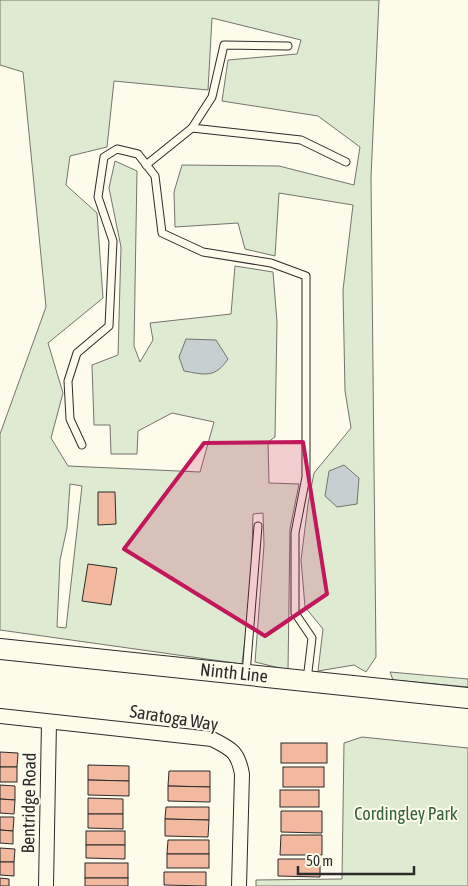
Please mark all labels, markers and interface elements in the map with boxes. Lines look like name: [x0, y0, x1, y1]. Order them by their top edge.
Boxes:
street label: Ninth Line: [199, 659, 269, 686]
street label: Saratoga Way: [128, 700, 220, 735]
street label: Bentridge Road: [17, 752, 40, 854]
park label: Cordingley Park: [354, 803, 458, 824]
scale bar: [298, 844, 414, 876]
text: 50 m: [306, 852, 333, 869]

